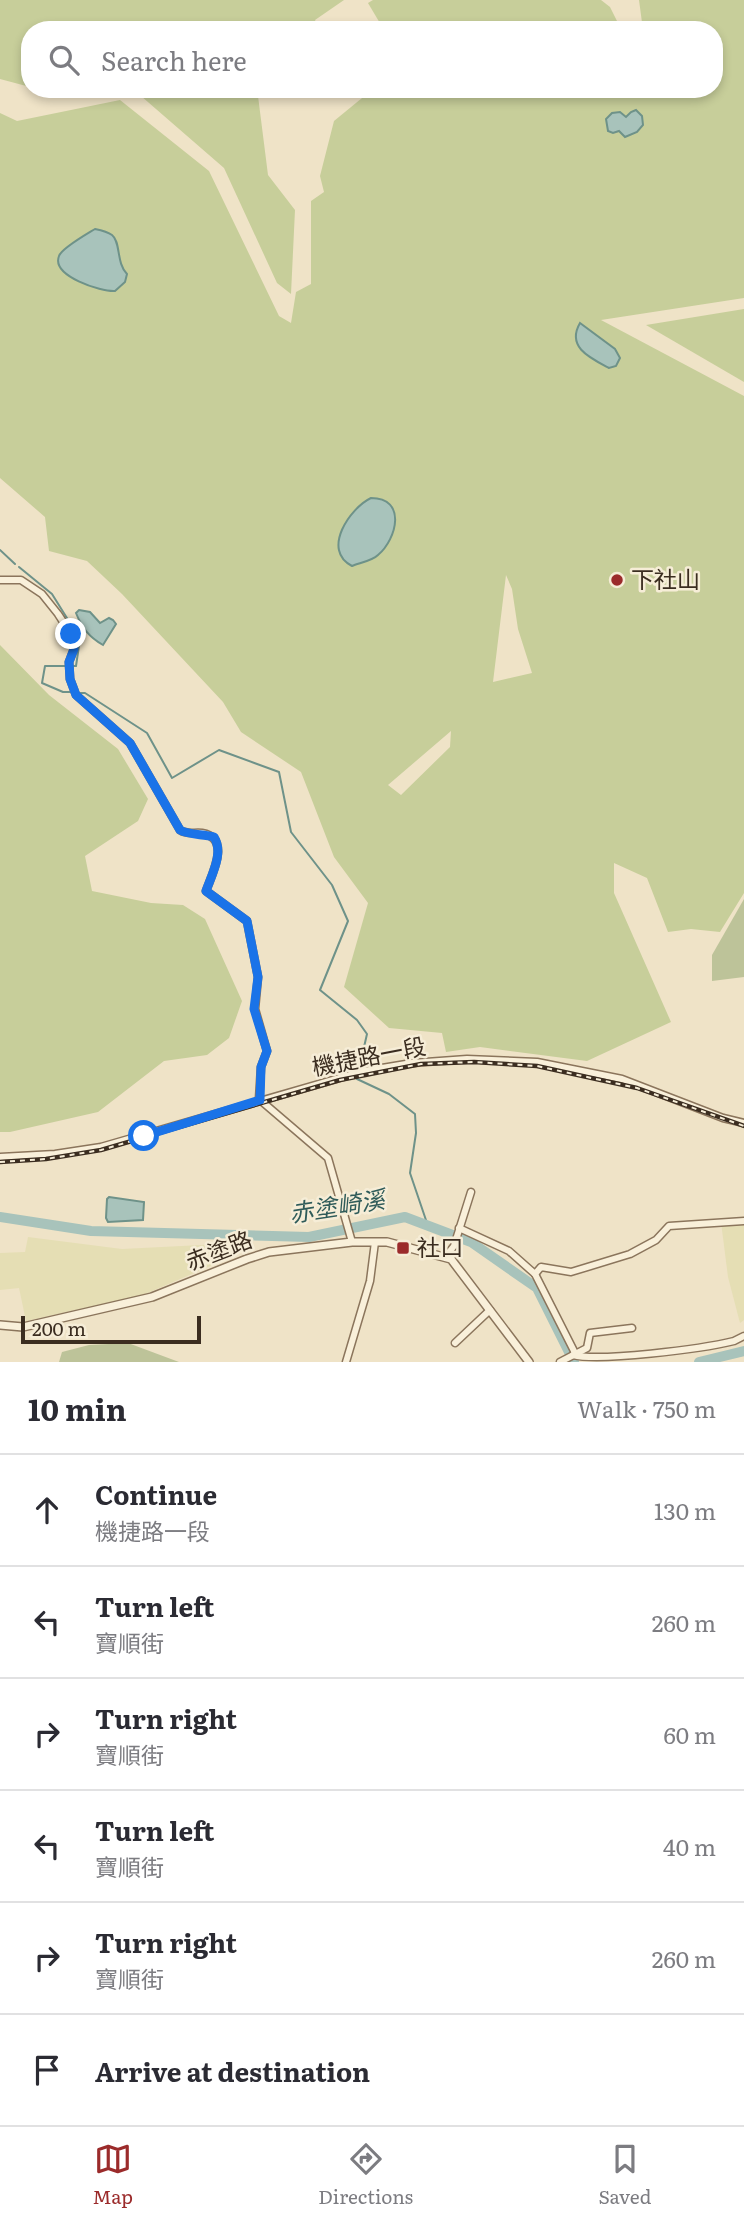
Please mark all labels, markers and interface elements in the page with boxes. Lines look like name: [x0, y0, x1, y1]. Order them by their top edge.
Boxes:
search box: [21, 21, 723, 98]
text: Search here: [101, 40, 247, 79]
icon: search: [45, 41, 83, 79]
place label: 下社山: [631, 561, 700, 595]
marker: 下社山: [609, 572, 625, 588]
route end: [55, 618, 86, 649]
street label: 機捷路一段: [309, 1027, 428, 1083]
route start: [128, 1120, 159, 1151]
water label: 赤塗崎溪: [286, 1179, 390, 1229]
street label: 赤塗路: [180, 1221, 257, 1277]
place label: 社口: [417, 1229, 463, 1263]
marker: 社口: [395, 1240, 411, 1256]
scale bar: [21, 1313, 201, 1345]
text: 200 m: [32, 1314, 86, 1342]
text: 10 min: [28, 1386, 127, 1430]
text: Walk · 750 m: [577, 1391, 716, 1425]
text: Continue: [95, 1474, 217, 1513]
icon: ahead: [28, 1491, 66, 1529]
text: 130 m: [654, 1493, 716, 1527]
text: 機捷路一段: [95, 1513, 210, 1547]
text: Turn left: [95, 1586, 214, 1625]
icon: left: [28, 1603, 66, 1641]
text: 260 m: [652, 1605, 716, 1639]
text: 寶順街: [95, 1625, 164, 1659]
text: Turn right: [95, 1698, 237, 1737]
icon: right: [28, 1715, 66, 1753]
text: 60 m: [663, 1717, 716, 1751]
text: 寶順街: [95, 1737, 164, 1771]
text: Turn left: [95, 1810, 214, 1849]
icon: left: [28, 1827, 66, 1865]
text: 40 m: [663, 1829, 716, 1863]
text: 寶順街: [95, 1849, 164, 1883]
text: Turn right: [95, 1922, 237, 1961]
icon: right: [28, 1939, 66, 1977]
text: 260 m: [652, 1941, 716, 1975]
text: 寶順街: [95, 1961, 164, 1995]
icon: arrive: [28, 2051, 66, 2089]
text: Arrive at destination: [95, 2051, 370, 2090]
tab: Map: [93, 2140, 133, 2210]
tab: Directions: [318, 2140, 413, 2210]
tab: Saved: [598, 2140, 651, 2210]

